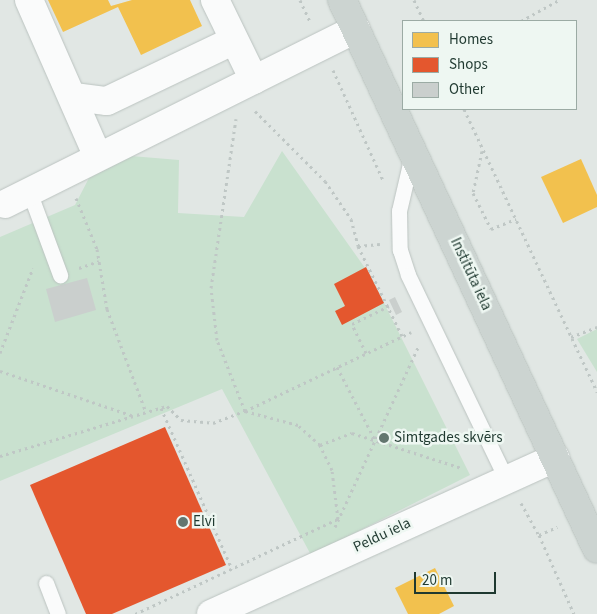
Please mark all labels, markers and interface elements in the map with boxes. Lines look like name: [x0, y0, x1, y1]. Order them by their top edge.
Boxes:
legend: [402, 20, 577, 110]
text: Homes: [449, 29, 493, 50]
text: Shops: [449, 54, 488, 75]
text: Other: [449, 79, 485, 100]
street label: Institūta iela: [446, 235, 496, 313]
place label: Simtgades skvērs: [394, 429, 503, 447]
marker: Simtgades skvērs: [378, 432, 390, 444]
place label: Elvi: [193, 513, 215, 531]
street label: Peldu iela: [350, 514, 414, 556]
marker: Elvi: [177, 516, 189, 528]
scale bar: [417, 562, 500, 594]
text: 20 m: [422, 570, 452, 591]

